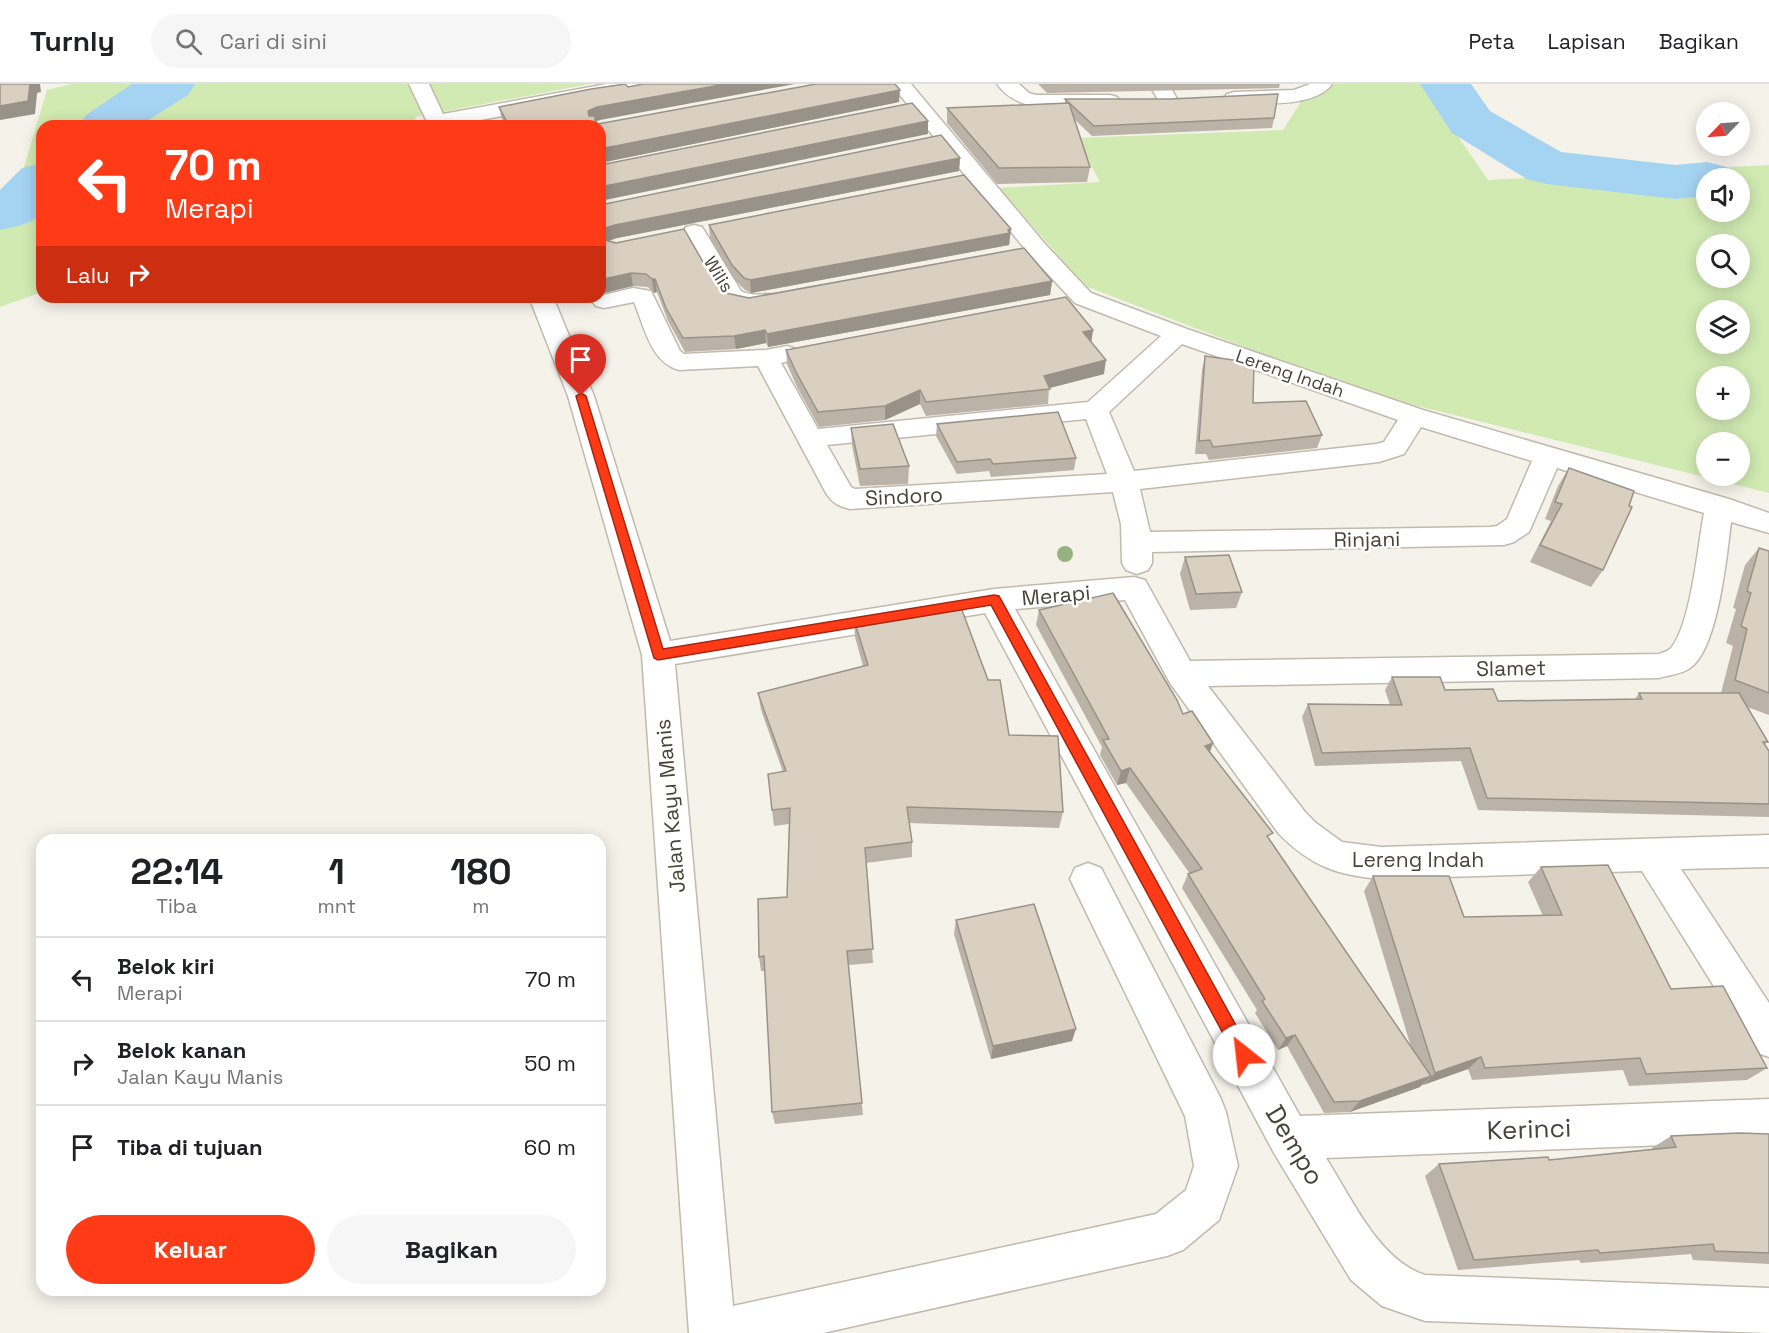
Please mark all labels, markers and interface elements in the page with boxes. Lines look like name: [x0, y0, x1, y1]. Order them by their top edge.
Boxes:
search box: [151, 14, 571, 68]
text: Turnly: [30, 23, 115, 59]
icon: search: [172, 25, 205, 58]
text: Cari di sini: [220, 27, 327, 55]
text: Peta: [1469, 28, 1515, 55]
text: Lapisan: [1548, 28, 1626, 55]
text: Bagikan: [1659, 28, 1739, 55]
north arrow: [1696, 102, 1750, 156]
map controls: [1696, 102, 1750, 486]
text: 70 m: [165, 139, 262, 192]
icon: left: [66, 144, 144, 222]
button: sound: [1696, 168, 1750, 222]
text: Merapi: [165, 191, 254, 226]
button: search: [1696, 234, 1750, 288]
street label: Wilis: [699, 252, 739, 296]
icon: right: [122, 258, 155, 291]
text: Lalu: [66, 261, 110, 289]
button: layers: [1696, 300, 1750, 354]
pin: [555, 334, 606, 396]
icon: arrive: [564, 343, 597, 376]
street label: Lereng Indah: [1233, 344, 1347, 402]
button: +: [1696, 366, 1750, 420]
button: −: [1696, 432, 1750, 486]
street label: Sindoro: [864, 480, 944, 512]
street label: Rinjani: [1333, 525, 1401, 553]
street label: Merapi: [1021, 579, 1091, 611]
street label: Slamet: [1476, 654, 1546, 682]
street label: Jalan Kayu Manis: [649, 718, 691, 894]
street label: Lereng Indah: [1352, 846, 1484, 873]
text: 22:14: [130, 849, 223, 895]
text: 1: [329, 849, 345, 895]
text: 180: [450, 849, 512, 895]
text: Tiba: [156, 893, 197, 919]
text: mnt: [318, 893, 356, 919]
text: m: [472, 893, 490, 919]
text: Belok kiri: [117, 952, 214, 980]
icon: left: [66, 963, 99, 996]
text: 70 m: [525, 965, 576, 993]
text: Merapi: [117, 980, 183, 1006]
position arrow: [1212, 1023, 1276, 1087]
text: Belok kanan: [117, 1036, 246, 1064]
icon: right: [66, 1047, 99, 1080]
text: 50 m: [524, 1049, 576, 1077]
text: Jalan Kayu Manis: [117, 1064, 283, 1090]
street label: Dempo: [1258, 1099, 1332, 1191]
street label: Kerinci: [1486, 1111, 1572, 1147]
icon: arrive: [66, 1131, 99, 1164]
text: Tiba di tujuan: [117, 1133, 263, 1161]
text: 60 m: [524, 1133, 576, 1161]
button: Keluar: [66, 1215, 315, 1284]
button: Bagikan: [327, 1215, 576, 1284]

